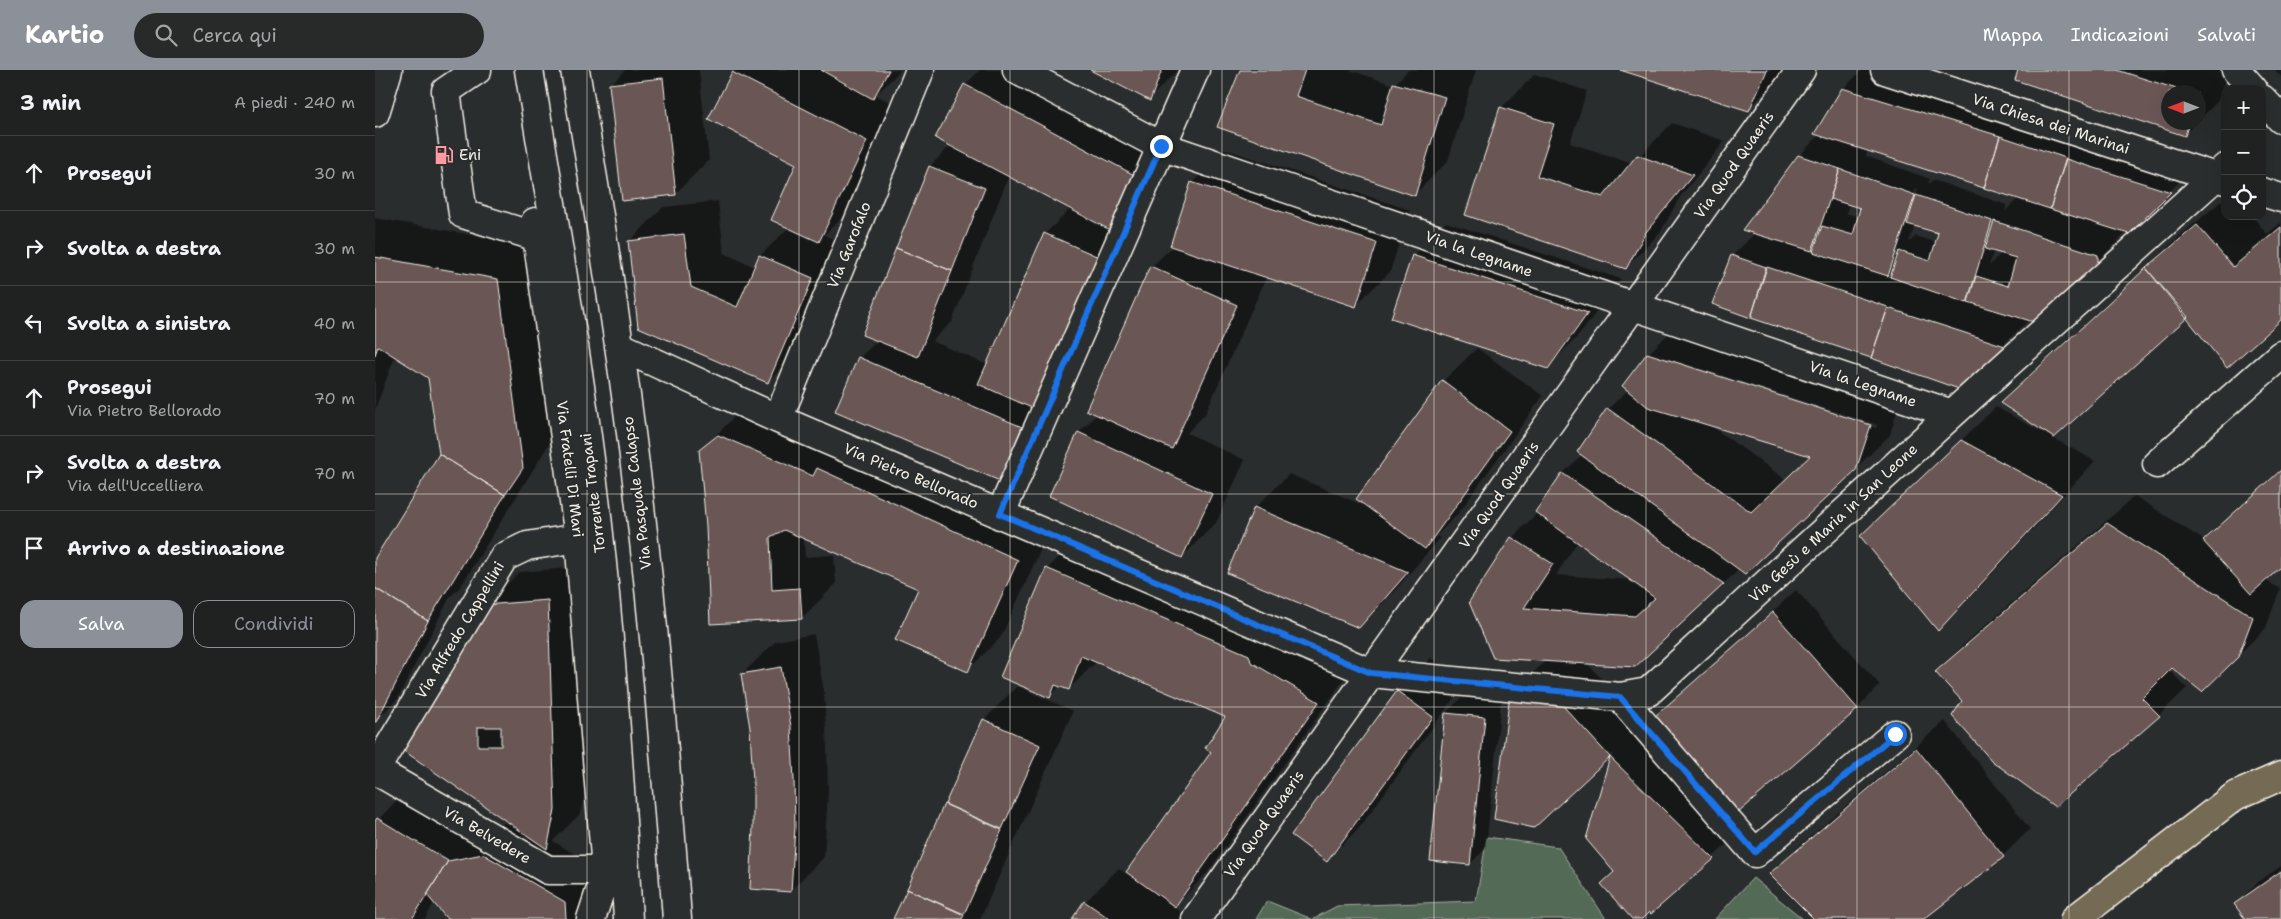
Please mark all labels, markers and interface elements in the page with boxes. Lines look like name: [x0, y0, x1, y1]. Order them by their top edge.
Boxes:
search box: [134, 13, 484, 58]
text: Kartio: [25, 19, 104, 51]
icon: search: [152, 21, 180, 49]
text: Cerca qui: [192, 23, 277, 48]
text: Mappa: [1983, 23, 2043, 47]
text: Indicazioni: [2071, 23, 2169, 47]
text: Salvati: [2197, 23, 2256, 47]
north arrow: [2161, 85, 2206, 130]
map controls: [2221, 85, 2266, 220]
button: +: [2221, 85, 2266, 130]
text: 3 min: [20, 89, 81, 117]
street label: Via Chiesa dei Marinai: [1970, 89, 2132, 159]
text: A piedi · 240 m: [234, 92, 355, 113]
street label: Via Quod Quaeris: [1690, 107, 1778, 223]
button: −: [2221, 130, 2266, 175]
route end: [1150, 135, 1173, 158]
fuel station icon: Eni: [433, 144, 455, 166]
place label: Eni: [459, 145, 481, 165]
icon: ahead: [20, 159, 48, 187]
text: Prosegui: [67, 161, 152, 186]
text: 30 m: [314, 163, 355, 184]
button: locate: [2221, 175, 2266, 220]
street label: Via Garofalo: [823, 199, 875, 291]
street label: Via la Legname: [1422, 226, 1536, 282]
icon: right: [20, 234, 48, 262]
text: Svolta a destra: [67, 236, 221, 261]
text: 30 m: [314, 238, 355, 259]
icon: left: [20, 309, 48, 337]
text: Svolta a sinistra: [67, 311, 230, 336]
text: 40 m: [313, 313, 355, 334]
street label: Via la Legname: [1806, 356, 1920, 412]
text: Prosegui: [67, 375, 152, 400]
icon: ahead: [20, 384, 48, 412]
text: 70 m: [314, 388, 355, 409]
street label: Via Fratelli Di Mari: [552, 399, 588, 539]
text: Via Pietro Bellorado: [67, 400, 222, 421]
street label: Via Pasquale Calapso: [618, 415, 656, 571]
street label: Torrente Trapani: [576, 432, 610, 554]
street label: Via Quod Quaeris: [1455, 437, 1543, 553]
street label: Via Pietro Bellorado: [840, 438, 982, 514]
street label: Via Gesù e Maria in San Leone: [1744, 439, 1922, 607]
text: Svolta a destra: [67, 450, 221, 475]
icon: right: [20, 459, 48, 487]
text: 70 m: [314, 463, 355, 484]
text: Via dell'Uccelliera: [67, 475, 203, 496]
icon: arrive: [20, 534, 48, 562]
text: Arrivo a destinazione: [67, 536, 285, 561]
street label: Via Alfredo Cappellini: [411, 558, 509, 702]
button: Salva: [20, 600, 183, 648]
button: Condividi: [193, 600, 355, 648]
route start: [1884, 723, 1907, 746]
street label: Via Quod Quaeris: [1220, 766, 1308, 882]
street label: Via Belvedere: [439, 802, 535, 868]

